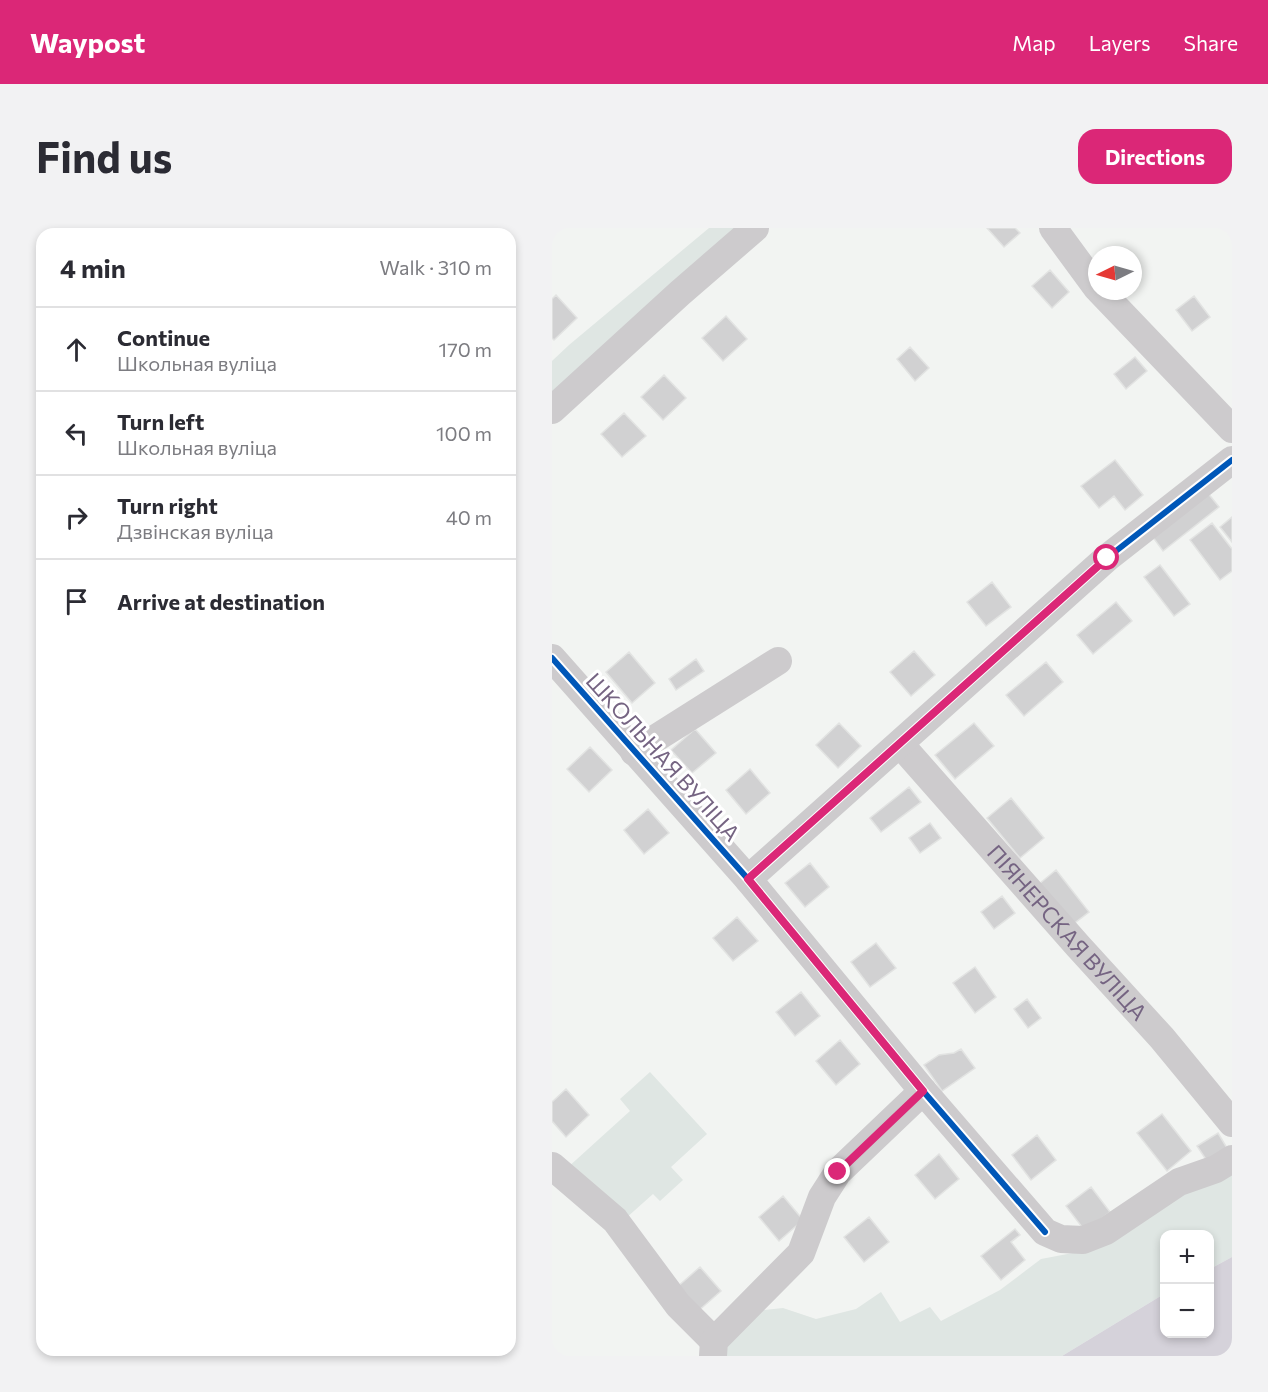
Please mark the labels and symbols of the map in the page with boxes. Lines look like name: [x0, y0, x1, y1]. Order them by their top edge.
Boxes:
north arrow: [1088, 246, 1142, 300]
route start: [1093, 544, 1119, 570]
street label: ШКОЛЬНАЯ ВУЛІЦА: [581, 667, 746, 846]
street label: ПІЯНЕРСКАЯ ВУЛІЦА: [982, 839, 1153, 1026]
route end: [824, 1158, 850, 1184]

